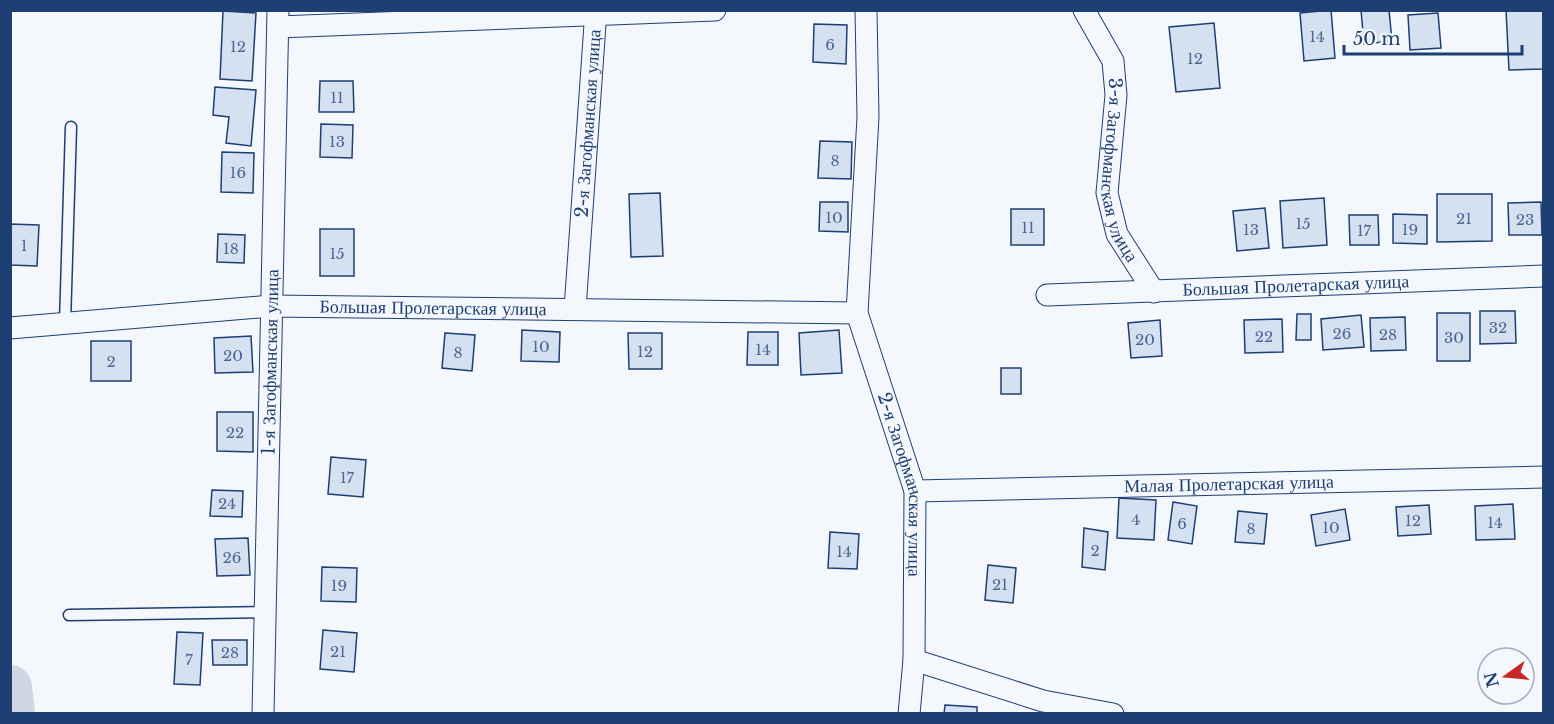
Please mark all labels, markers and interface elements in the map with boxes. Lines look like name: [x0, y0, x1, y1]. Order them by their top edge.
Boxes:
scale bar: [1344, 18, 1522, 56]
house number: 14: [1309, 27, 1325, 46]
street label: 2-я Загофманская улица: [570, 28, 606, 218]
text: 50 m: [1353, 28, 1401, 50]
house number: 6: [825, 35, 835, 54]
house number: 12: [230, 37, 246, 56]
house number: 12: [1187, 49, 1203, 68]
street label: 3-я Загофманская улица: [1096, 77, 1143, 266]
house number: 11: [330, 88, 344, 107]
house number: 13: [329, 132, 345, 151]
house number: 8: [830, 151, 840, 170]
house number: 16: [230, 163, 246, 182]
house number: 10: [825, 208, 843, 227]
house number: 21: [1456, 209, 1472, 228]
house number: 23: [1516, 210, 1534, 229]
house number: 15: [1295, 214, 1311, 233]
house number: 11: [1021, 218, 1035, 237]
house number: 13: [1243, 220, 1259, 239]
house number: 19: [1402, 220, 1418, 239]
house number: 17: [1357, 221, 1372, 240]
house number: 1: [21, 236, 27, 255]
house number: 18: [223, 239, 239, 258]
house number: 15: [329, 244, 345, 263]
street label: 1-я Загофманская улица: [258, 269, 283, 455]
street label: Большая Пролетарская улица: [1182, 270, 1410, 301]
street label: Большая Пролетарская улица: [319, 296, 547, 320]
house number: 32: [1489, 318, 1507, 337]
house number: 26: [1333, 324, 1351, 343]
house number: 28: [1379, 325, 1397, 344]
house number: 22: [1255, 327, 1273, 346]
house number: 30: [1444, 328, 1464, 347]
house number: 20: [1135, 330, 1155, 349]
house number: 10: [532, 337, 550, 356]
house number: 14: [755, 340, 771, 359]
house number: 12: [637, 342, 653, 361]
house number: 8: [453, 343, 463, 362]
house number: 20: [223, 346, 243, 365]
house number: 2: [106, 352, 116, 371]
street label: 2-я Загофманская улица: [873, 390, 927, 577]
house number: 22: [226, 423, 244, 442]
house number: 17: [340, 468, 355, 487]
street label: Малая Пролетарская улица: [1124, 471, 1334, 497]
house number: 24: [218, 494, 236, 513]
house number: 4: [1132, 510, 1140, 529]
house number: 12: [1405, 511, 1421, 530]
house number: 14: [1487, 513, 1503, 532]
house number: 6: [1177, 514, 1187, 533]
house number: 10: [1322, 518, 1340, 537]
house number: 8: [1246, 519, 1256, 538]
house number: 2: [1090, 541, 1100, 560]
house number: 14: [836, 542, 852, 561]
house number: 26: [223, 548, 241, 567]
house number: 21: [992, 575, 1008, 594]
house number: 19: [331, 576, 347, 595]
house number: 21: [330, 642, 346, 661]
house number: 28: [221, 643, 239, 662]
north arrow: [1476, 646, 1536, 706]
house number: 7: [185, 650, 193, 669]
text: N: [1480, 670, 1503, 690]

